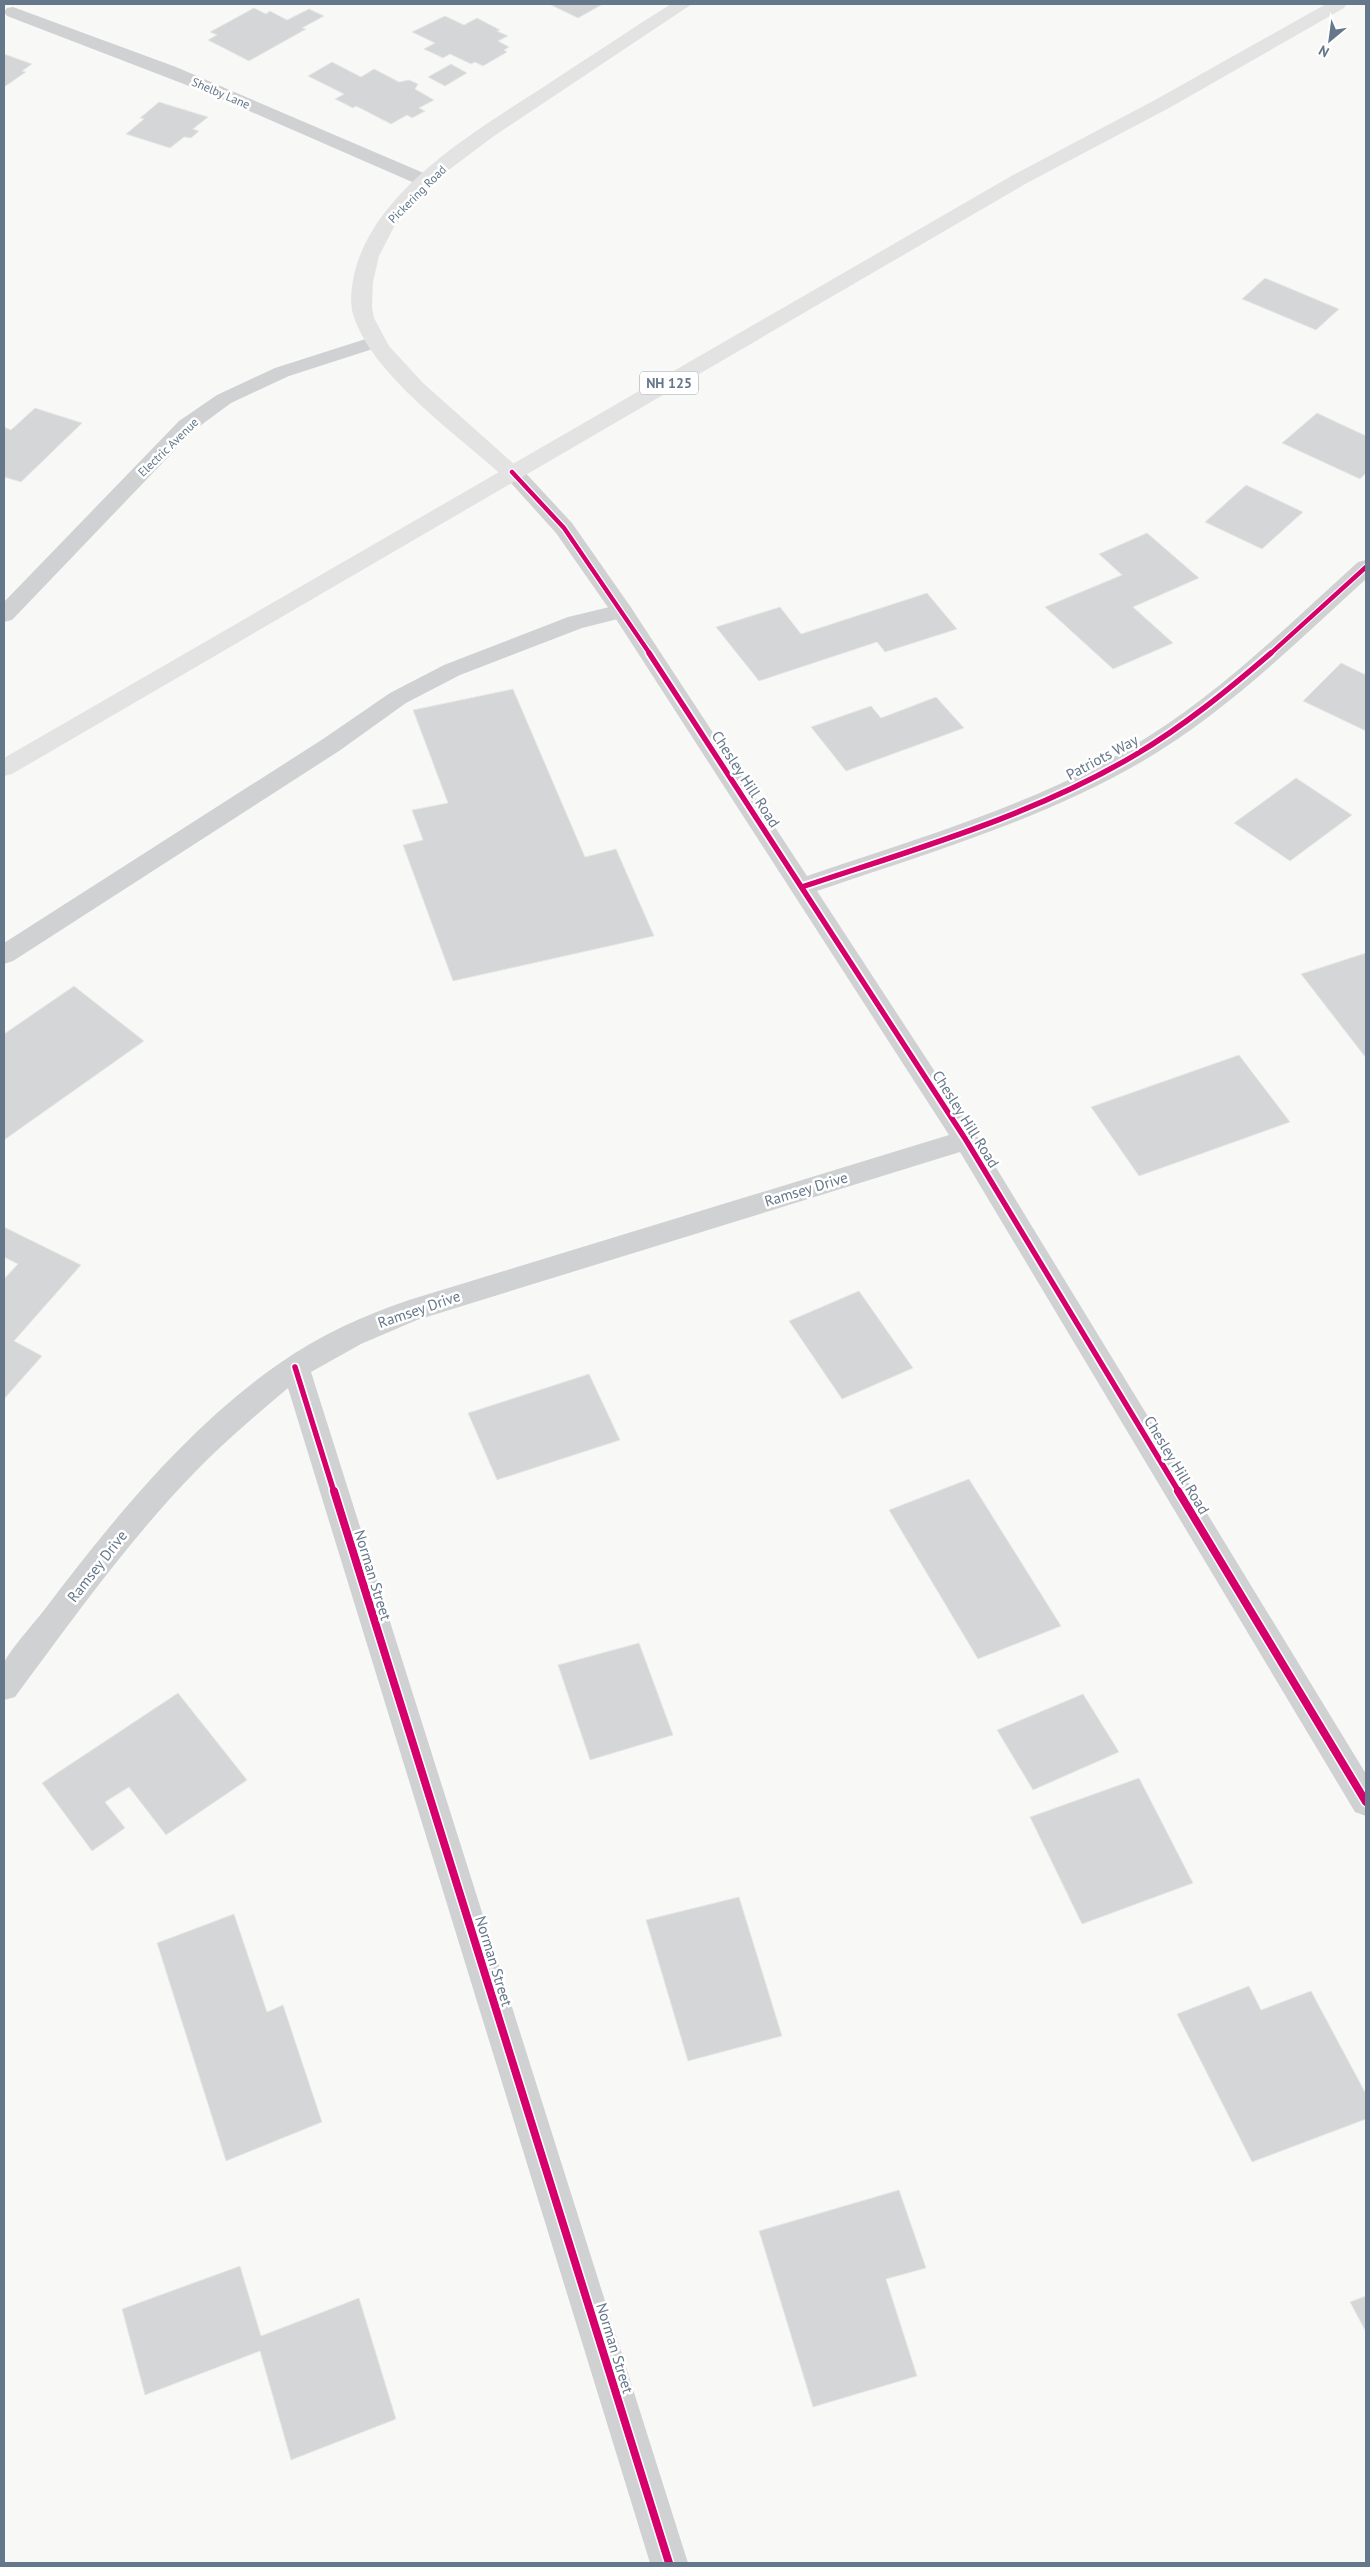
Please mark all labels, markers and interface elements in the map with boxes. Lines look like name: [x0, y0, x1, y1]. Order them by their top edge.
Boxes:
north arrow: [1305, 15, 1355, 65]
text: N: [1315, 41, 1332, 61]
street label: Shelby Lane: [190, 74, 252, 112]
street label: Pickering Road: [385, 162, 449, 226]
road number: NH 125: [640, 372, 698, 394]
street label: Electric Avenue: [135, 414, 201, 480]
street label: Chesley Hill Road: [708, 727, 784, 831]
street label: Patriots Way: [1063, 730, 1141, 784]
street label: Chesley Hill Road: [928, 1067, 1004, 1171]
street label: Ramsey Drive: [762, 1167, 850, 1211]
street label: Ramsey Drive: [375, 1286, 463, 1332]
street label: Chesley Hill Road: [1140, 1412, 1214, 1518]
street label: Ramsey Drive: [63, 1526, 131, 1606]
street label: Norman Street: [350, 1528, 396, 1622]
street label: Norman Street: [471, 1914, 517, 2008]
street label: Norman Street: [592, 2301, 638, 2395]

